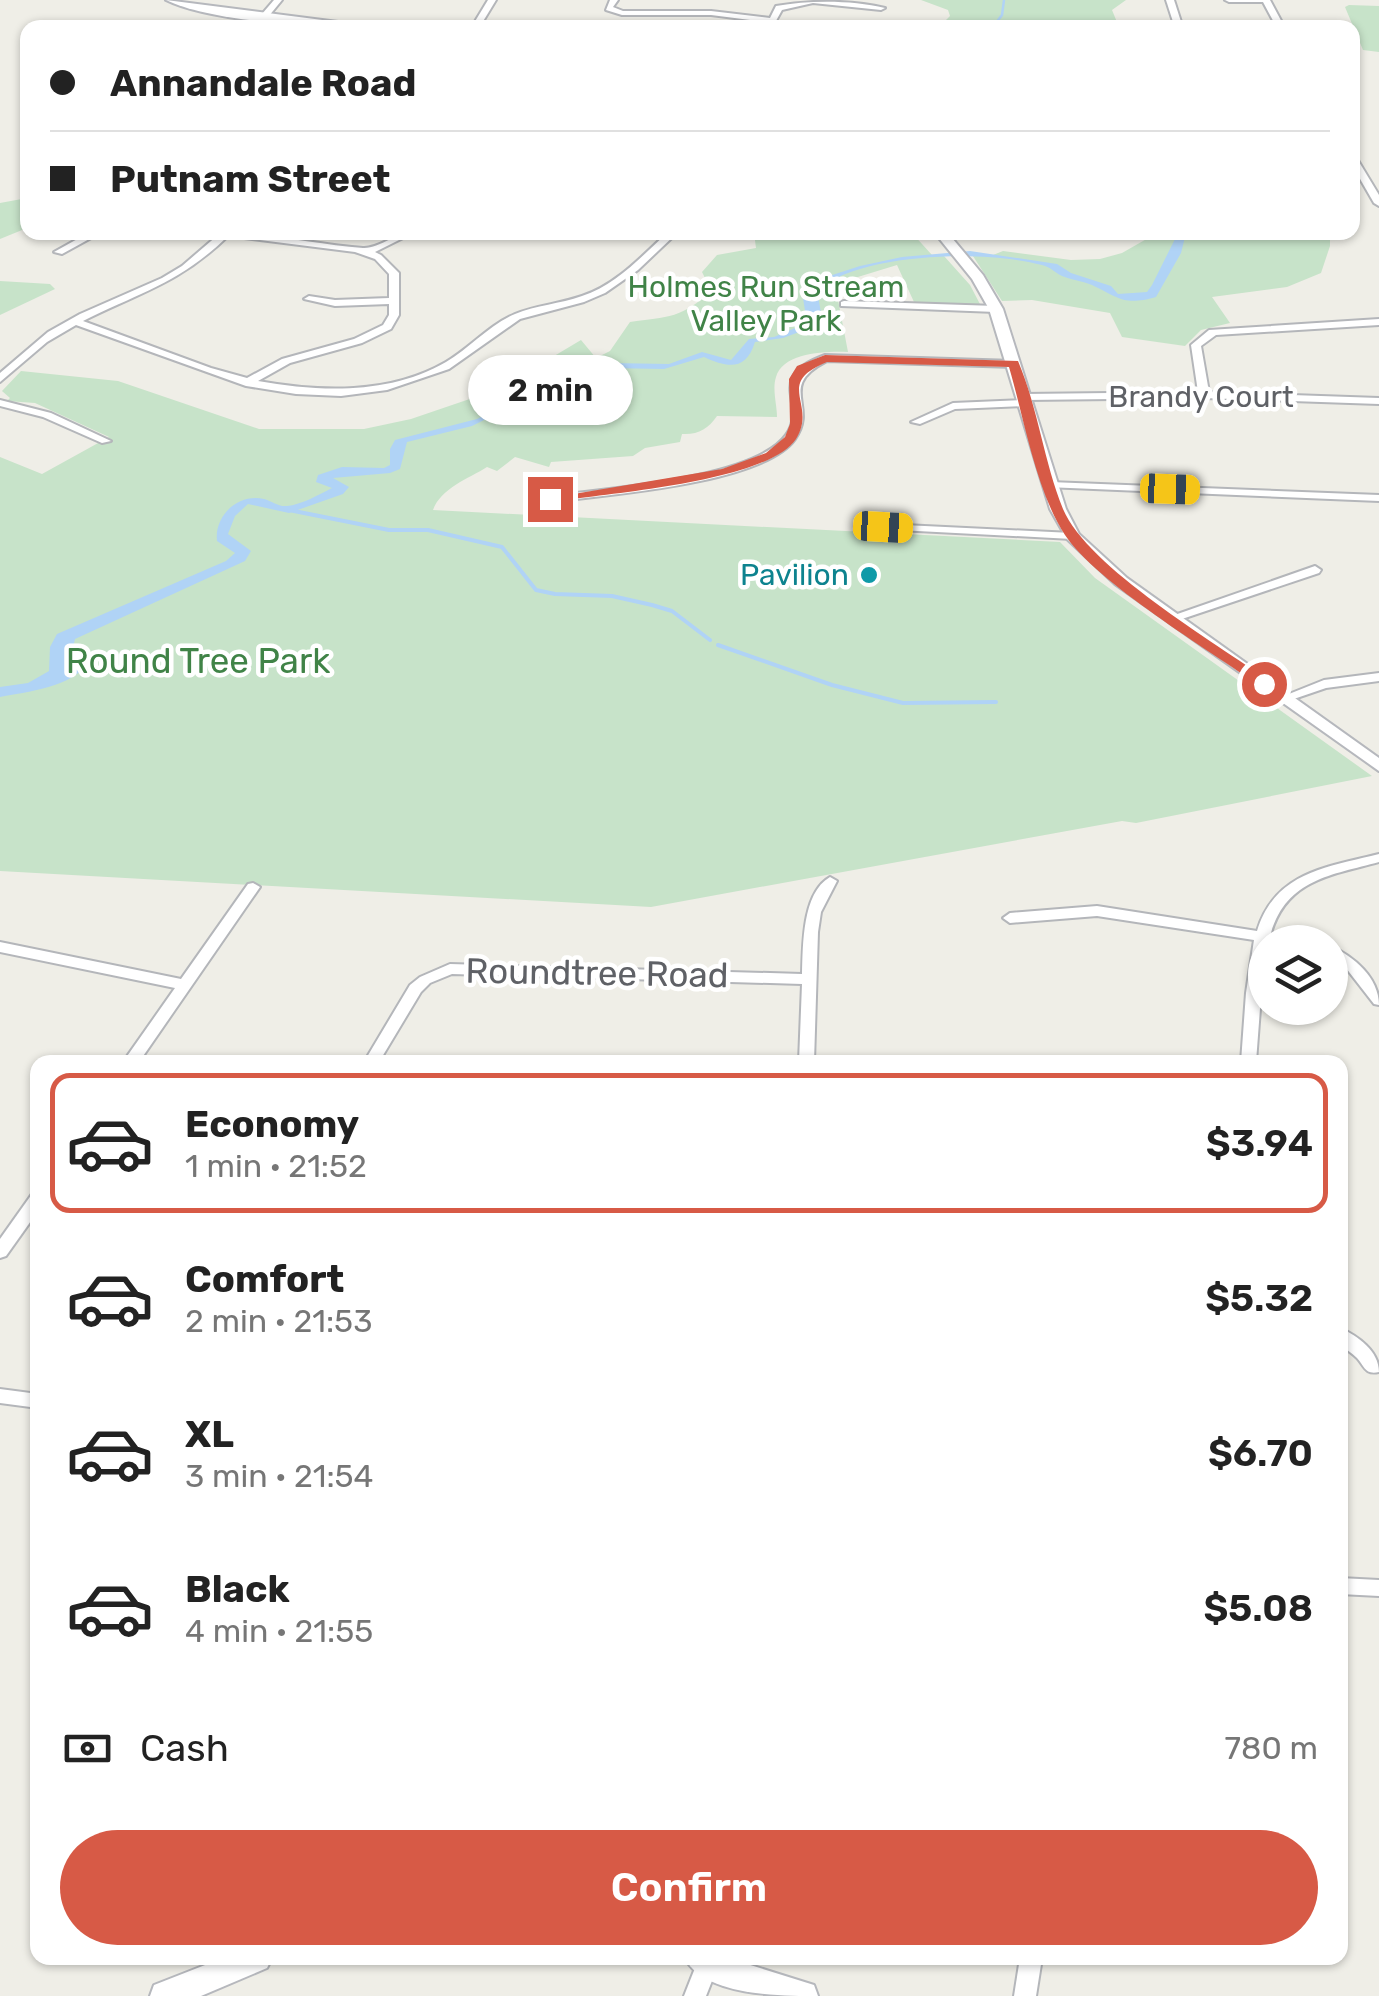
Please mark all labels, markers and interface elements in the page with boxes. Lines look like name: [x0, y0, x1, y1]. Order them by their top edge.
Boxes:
text: Annandale Road: [110, 60, 417, 106]
text: Putnam Street: [110, 156, 390, 202]
park label: Holmes Run Stream Valley Park: [628, 269, 904, 339]
callout: 2 min: [468, 354, 632, 424]
text: 2 min: [508, 371, 593, 409]
street label: Brandy Court: [1108, 379, 1294, 415]
car: [1139, 473, 1201, 505]
route end: [528, 477, 573, 522]
car: [852, 510, 914, 544]
place label: Pavilion: [740, 557, 849, 593]
marker: Pavilion: [858, 564, 880, 586]
park label: Round Tree Park: [66, 640, 330, 682]
route start: [1242, 662, 1287, 707]
map controls: [1248, 925, 1348, 1025]
button: layers: [1248, 925, 1348, 1025]
street label: Roundtree Road: [465, 950, 729, 996]
icon: car: [65, 1098, 155, 1188]
text: Economy: [185, 1101, 359, 1147]
text: $3.94: [1206, 1120, 1313, 1166]
text: 1 min · 21:52: [185, 1147, 367, 1185]
icon: car: [65, 1253, 155, 1343]
text: Comfort: [185, 1256, 344, 1302]
text: $5.32: [1205, 1275, 1313, 1321]
text: 2 min · 21:53: [185, 1302, 372, 1340]
icon: car: [65, 1408, 155, 1498]
text: XL: [185, 1411, 234, 1457]
text: $6.70: [1208, 1430, 1313, 1476]
text: 3 min · 21:54: [185, 1457, 373, 1495]
icon: car: [65, 1563, 155, 1653]
text: Black: [185, 1566, 290, 1612]
text: $5.08: [1203, 1585, 1313, 1631]
text: 4 min · 21:55: [185, 1612, 373, 1650]
icon: cash: [60, 1721, 115, 1776]
text: Cash: [140, 1725, 229, 1771]
text: 780 m: [1225, 1729, 1318, 1767]
button: Confirm: [60, 1830, 1318, 1945]

